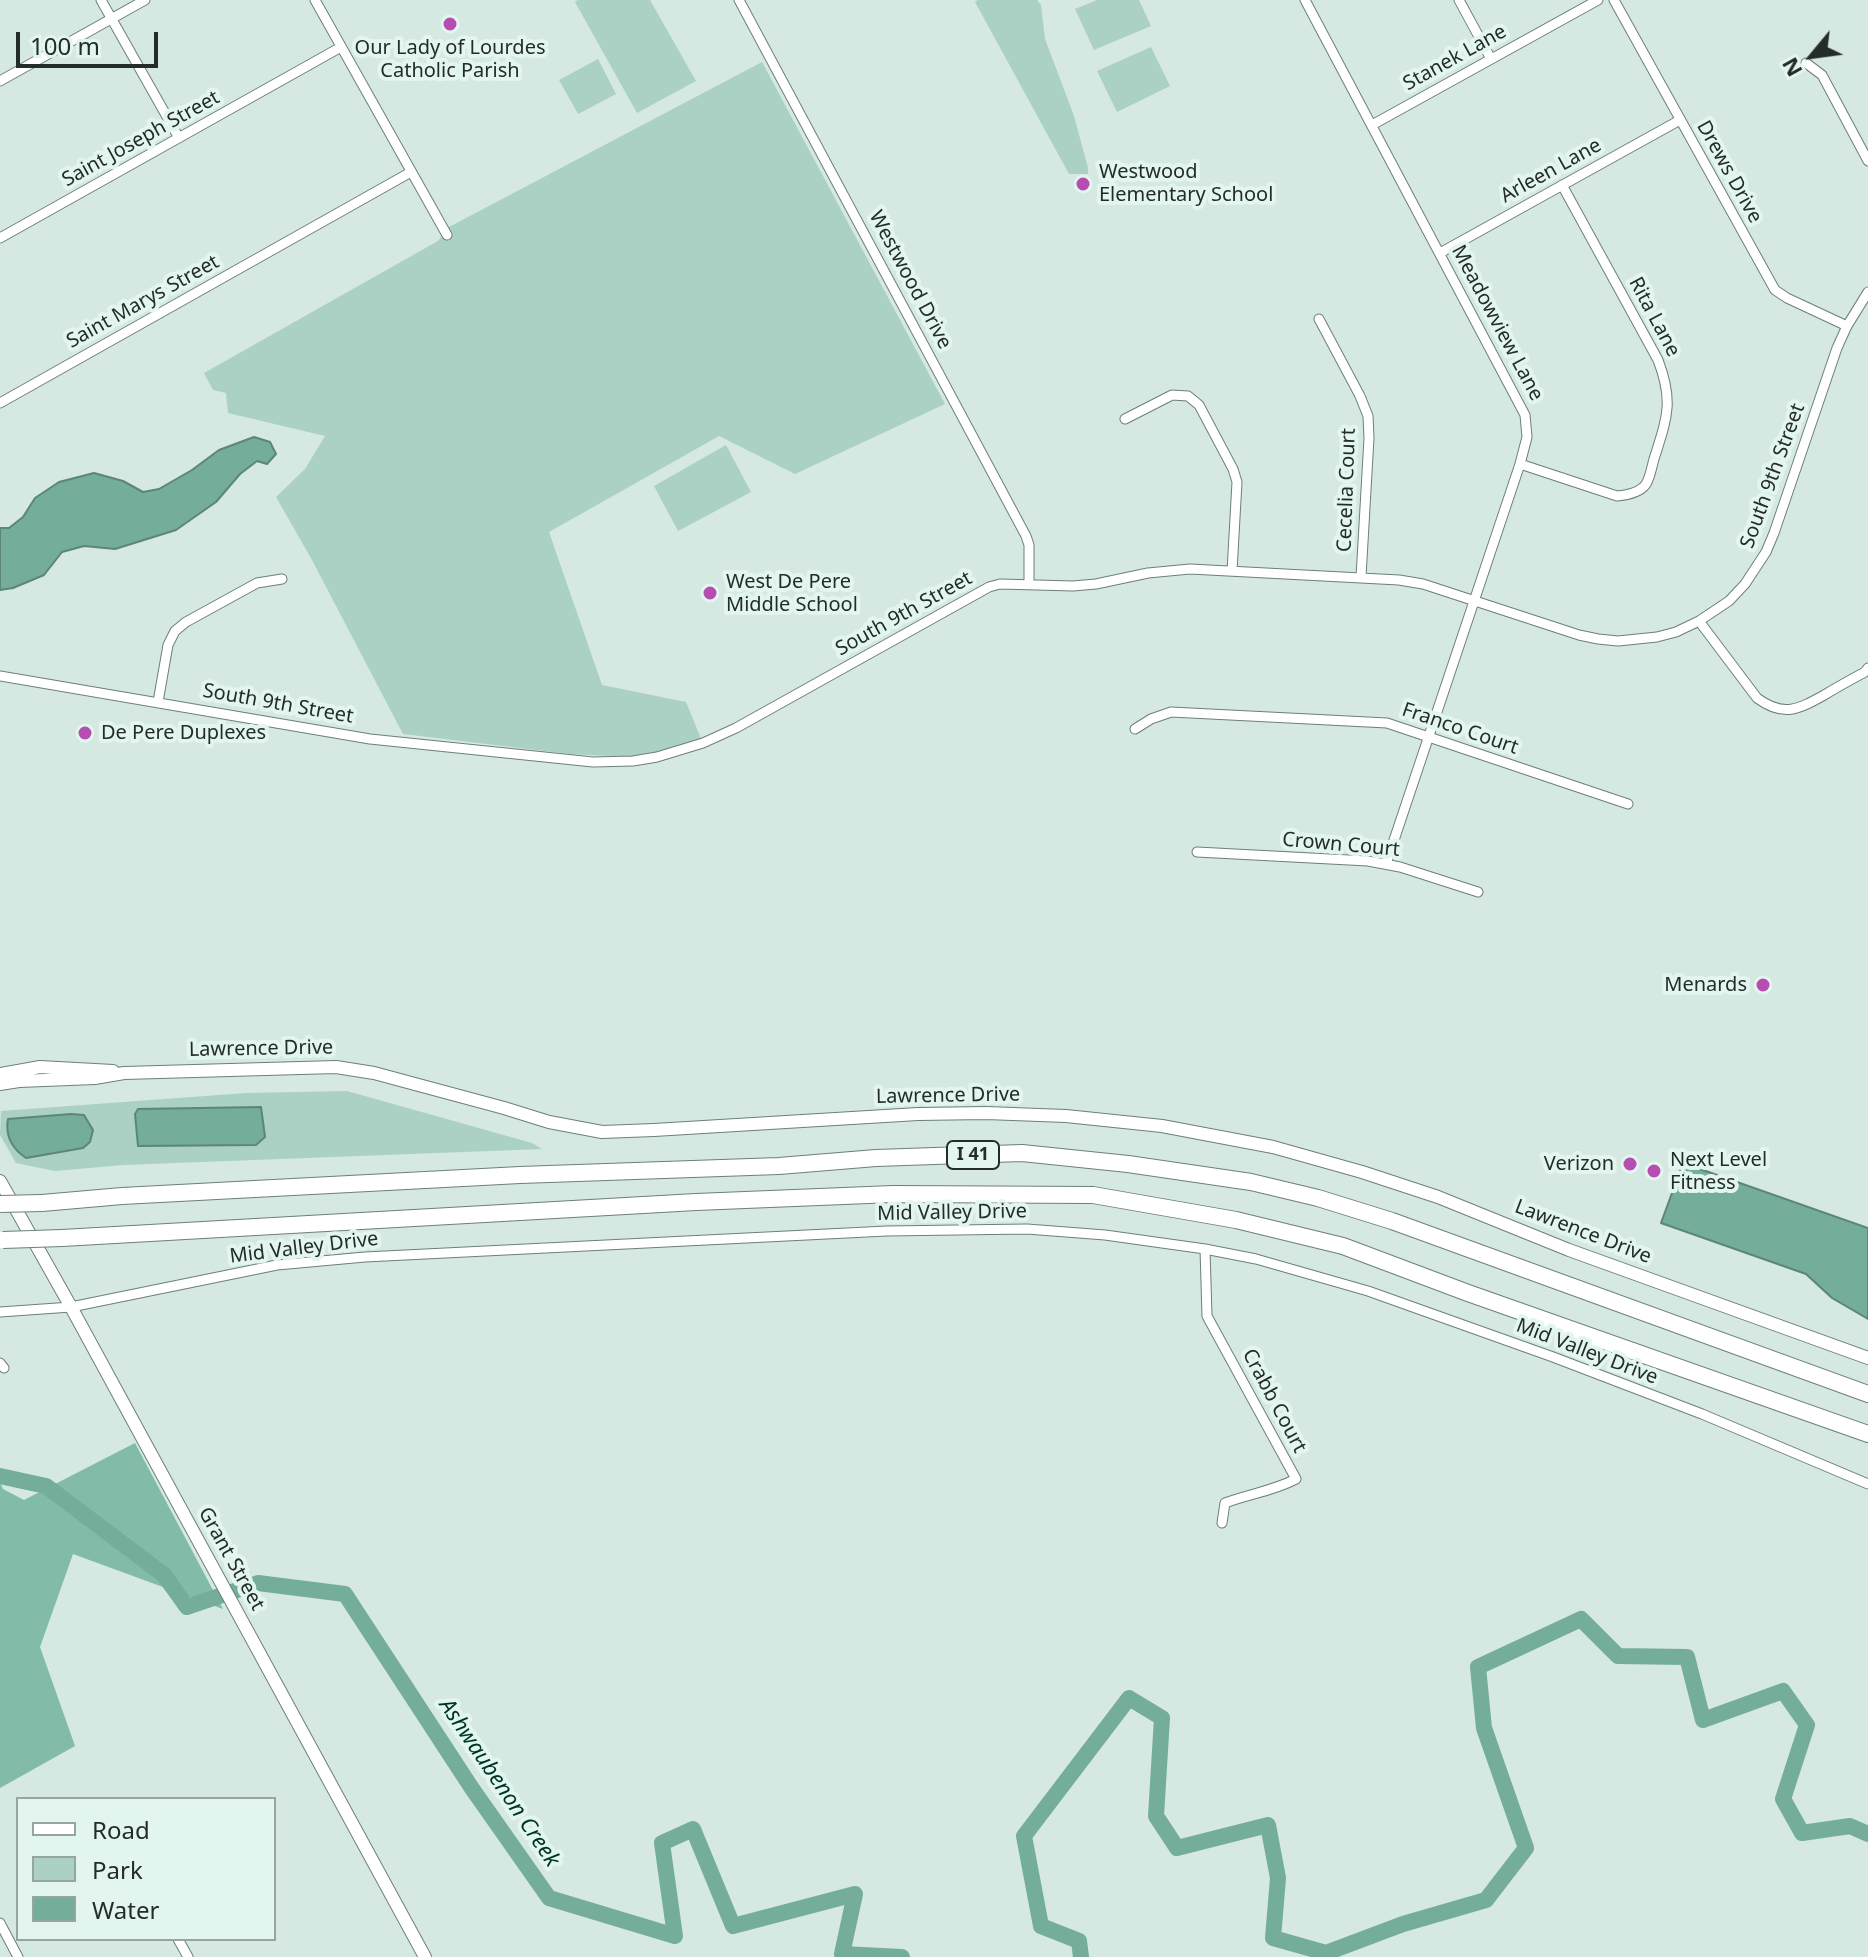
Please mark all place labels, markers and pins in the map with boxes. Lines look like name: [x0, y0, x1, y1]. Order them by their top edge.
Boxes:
marker: Our Lady of Lourdes Catholic Parish: [441, 15, 459, 33]
place label: Our Lady of Lourdes Catholic Parish: [355, 36, 545, 83]
place label: Westwood Elementary School: [1099, 160, 1273, 207]
marker: Westwood Elementary School: [1074, 175, 1092, 193]
place label: West De Pere Middle School: [726, 570, 858, 617]
marker: West De Pere Middle School: [701, 584, 719, 602]
place label: De Pere Duplexes: [101, 721, 266, 745]
marker: De Pere Duplexes: [76, 724, 94, 742]
place label: Menards: [1664, 973, 1747, 997]
marker: Menards: [1754, 976, 1772, 994]
place label: Next Level Fitness: [1670, 1148, 1767, 1195]
place label: Verizon: [1544, 1152, 1614, 1176]
marker: Verizon: [1621, 1155, 1639, 1173]
marker: Next Level Fitness: [1645, 1162, 1663, 1180]

